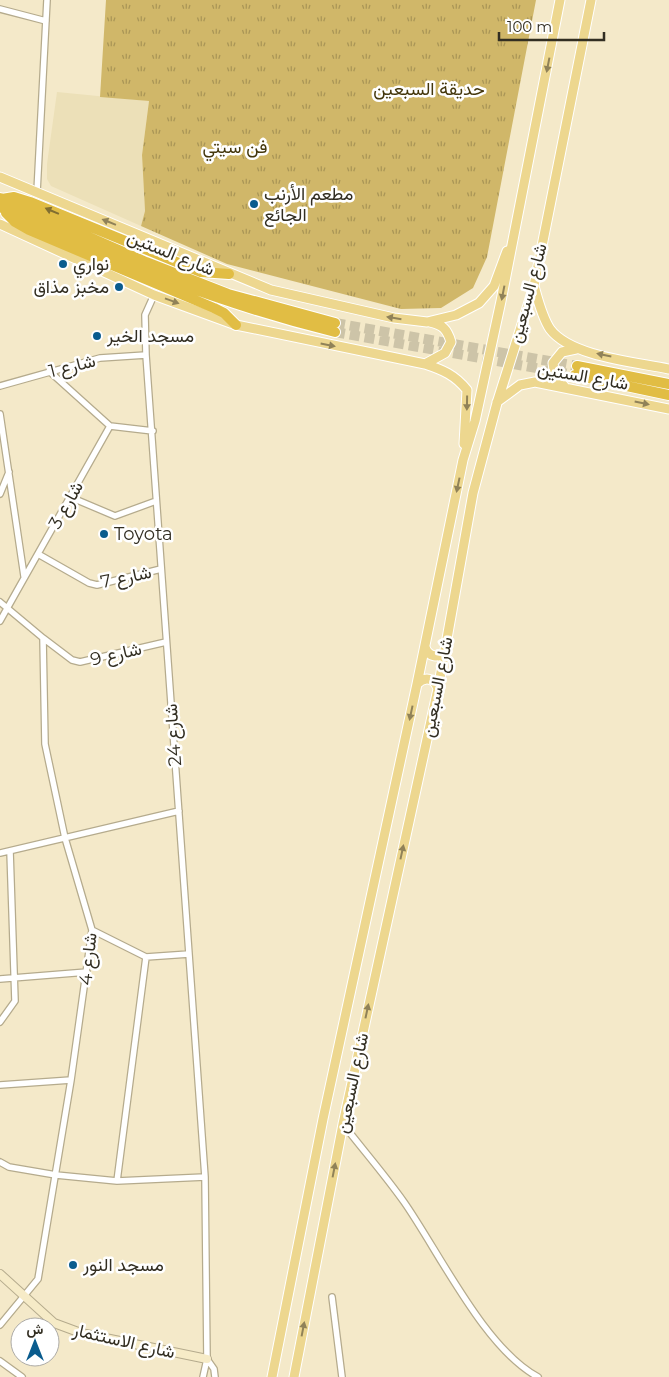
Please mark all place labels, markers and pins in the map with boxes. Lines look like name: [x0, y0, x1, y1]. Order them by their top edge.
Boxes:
place label: مطعم الأرنب الجائع: [264, 183, 353, 227]
marker: مطعم الأرنب الجائع: [248, 198, 260, 210]
place label: نواري: [73, 253, 109, 279]
marker: نواري: [57, 258, 69, 270]
place label: مخبز مذاق: [33, 276, 109, 298]
marker: مخبز مذاق: [113, 281, 125, 293]
place label: مسجد الخير: [106, 325, 194, 347]
marker: مسجد الخير: [91, 330, 103, 342]
place label: Toyota: [114, 523, 173, 545]
marker: Toyota: [98, 528, 110, 540]
place label: مسجد النور: [82, 1254, 164, 1276]
marker: مسجد النور: [67, 1259, 79, 1271]

